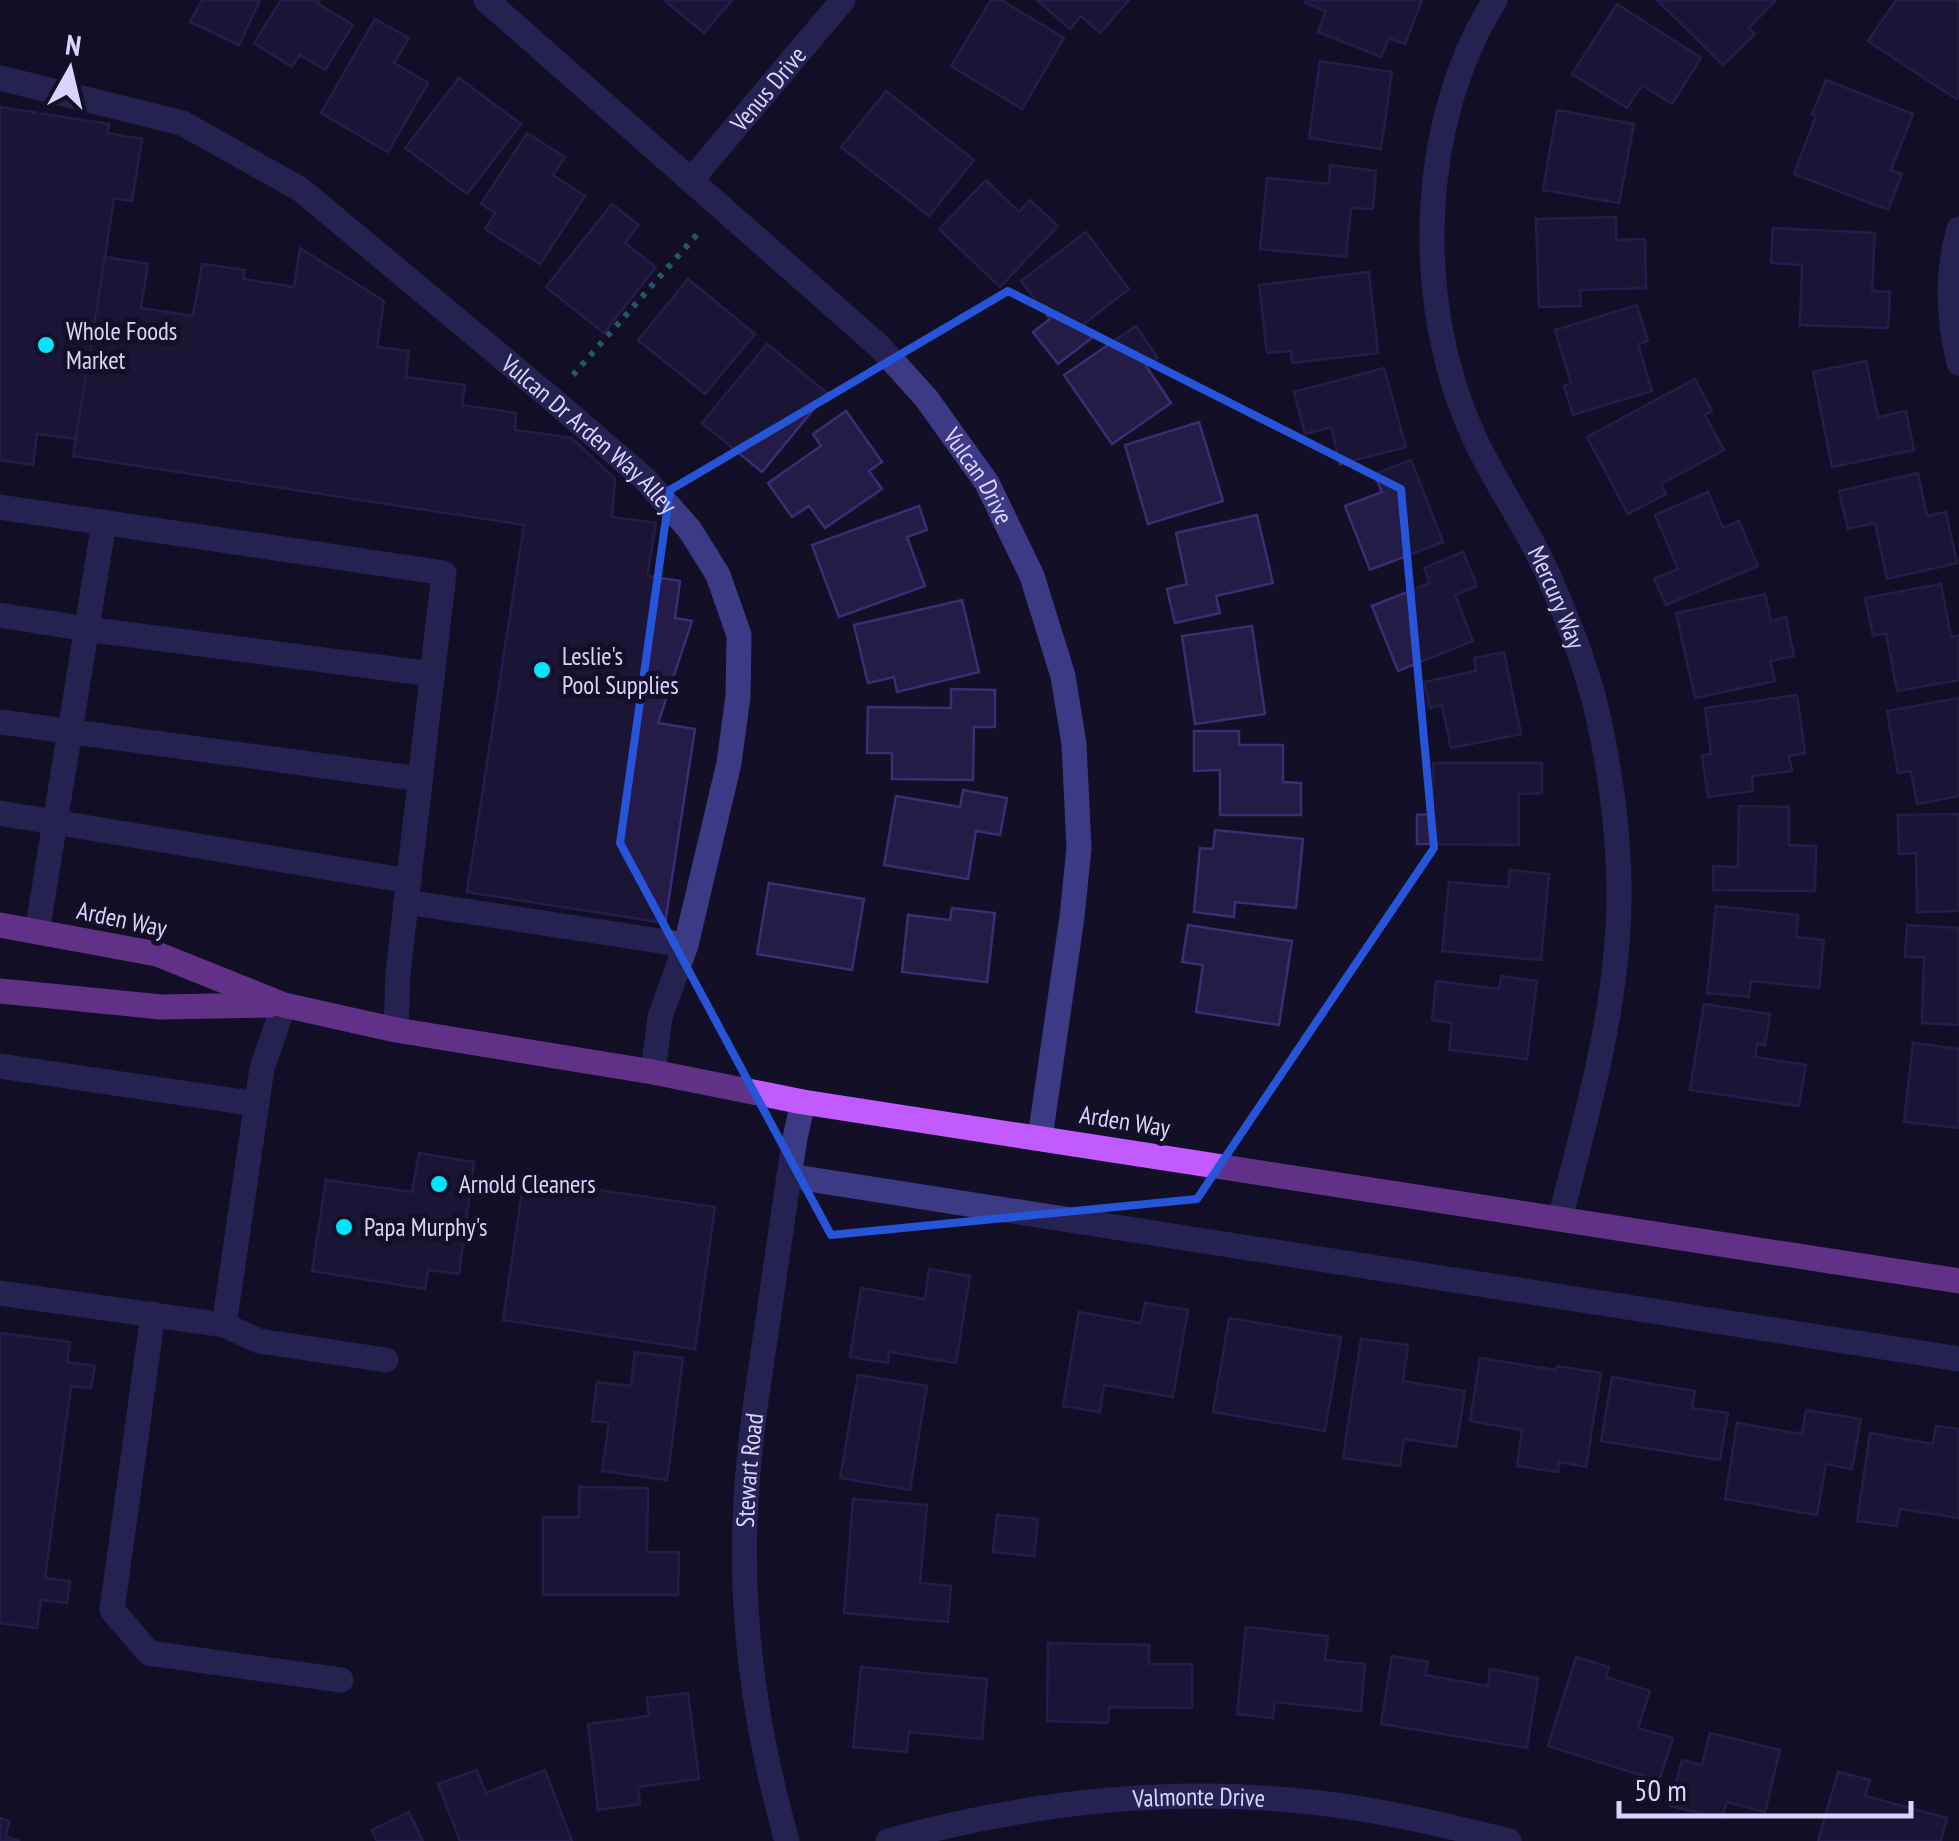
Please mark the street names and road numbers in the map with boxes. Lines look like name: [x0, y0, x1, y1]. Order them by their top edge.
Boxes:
street label: Venus Drive: [722, 40, 813, 139]
street label: Vulcan Dr Arden Way Alley: [494, 347, 685, 521]
street label: Vulcan Drive: [936, 421, 1020, 529]
street label: Mercury Way: [1521, 540, 1593, 654]
street label: Arden Way: [74, 894, 170, 944]
street label: Arden Way: [1078, 1098, 1173, 1144]
street label: Stewart Road: [729, 1411, 770, 1528]
street label: Valmonte Drive: [1131, 1780, 1266, 1815]

